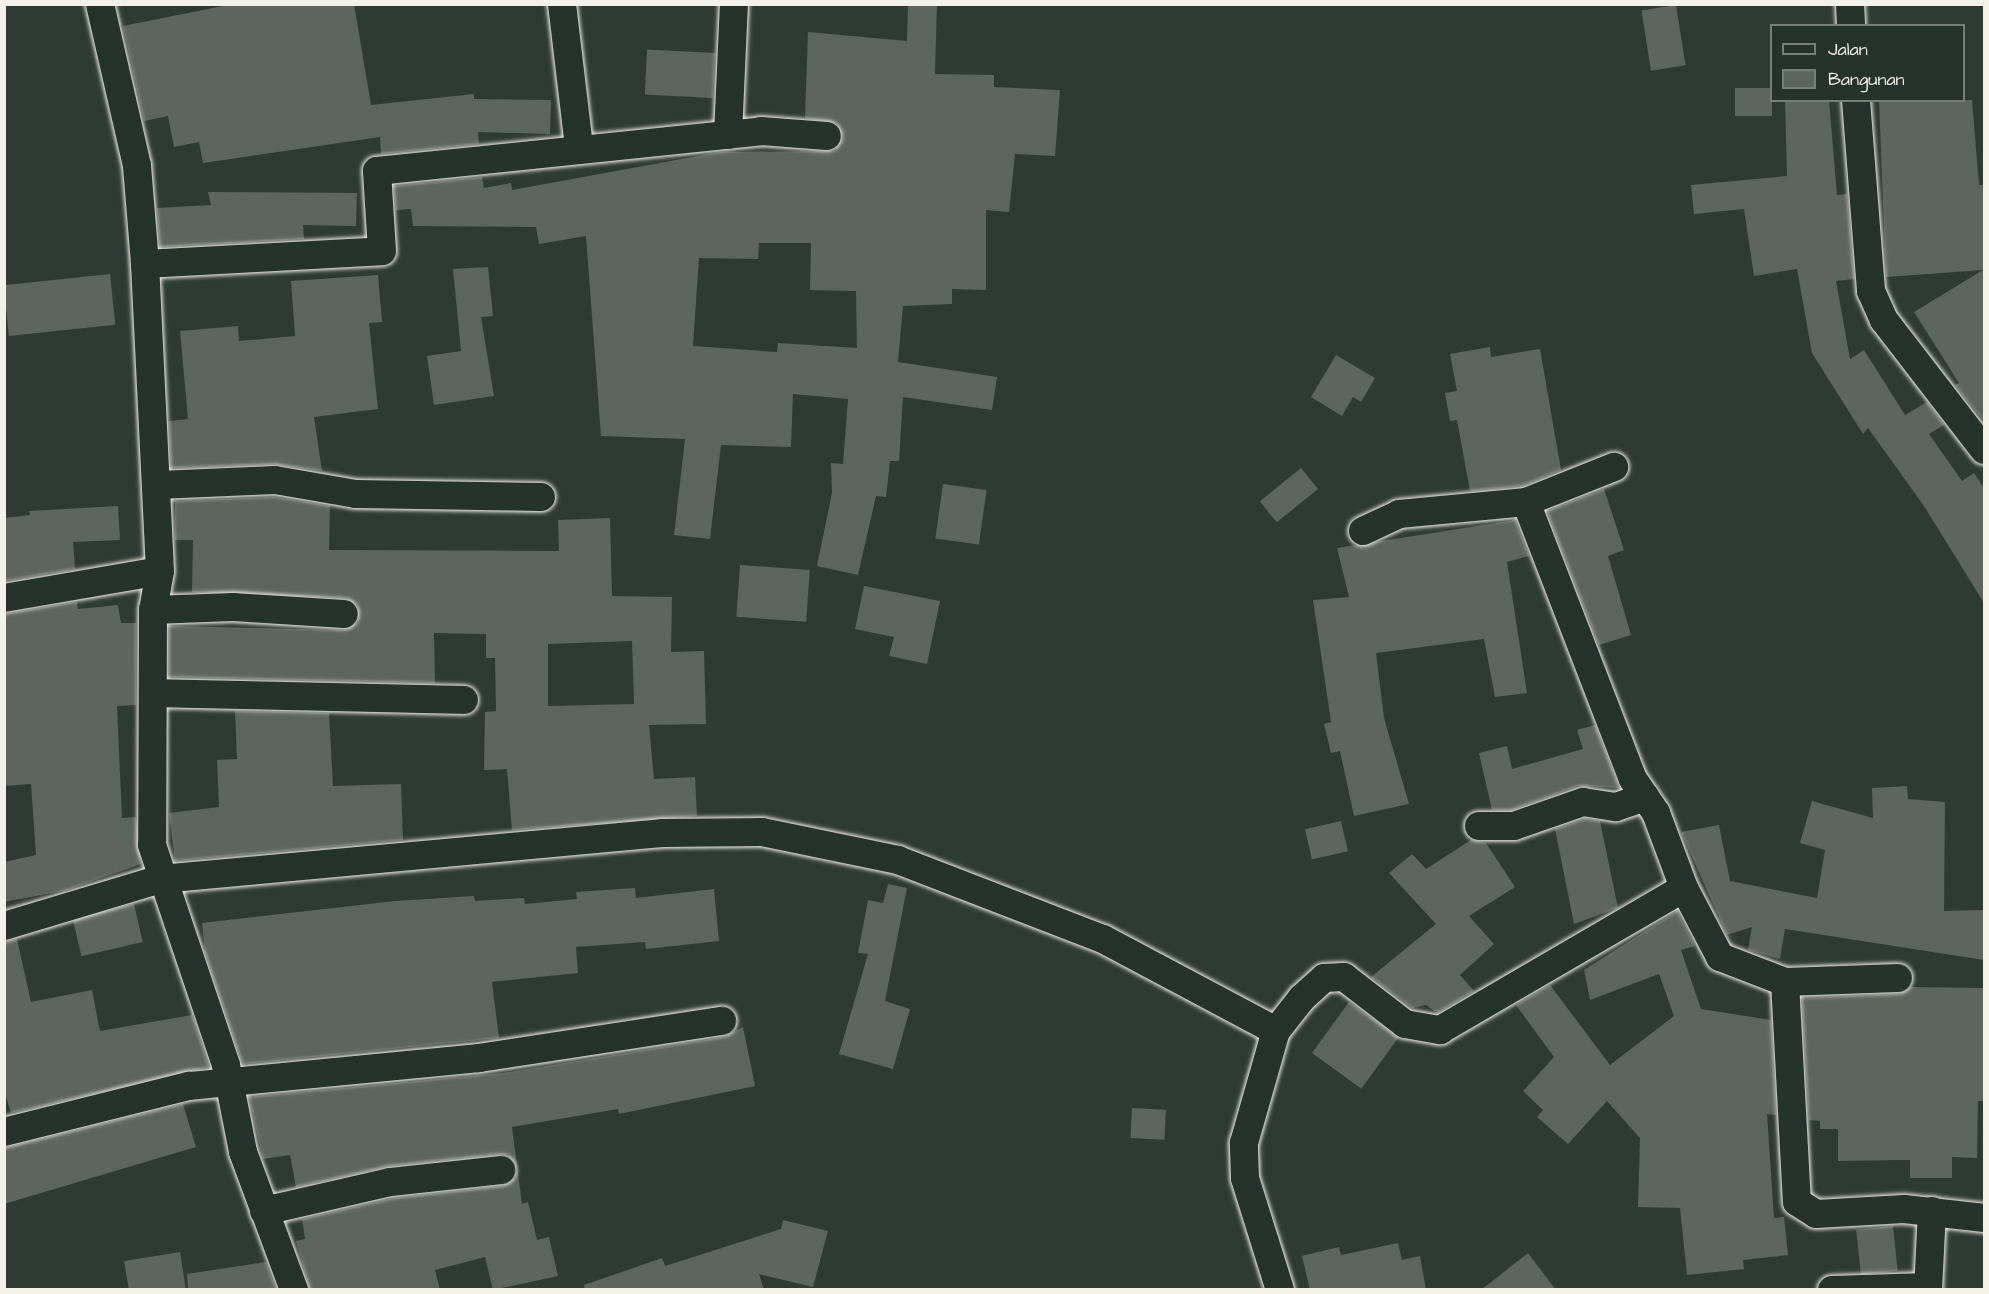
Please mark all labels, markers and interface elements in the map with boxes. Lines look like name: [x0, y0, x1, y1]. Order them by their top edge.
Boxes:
legend: [1770, 24, 1965, 102]
text: Jalan: [1828, 37, 1868, 62]
text: Bangunan: [1828, 67, 1905, 92]

